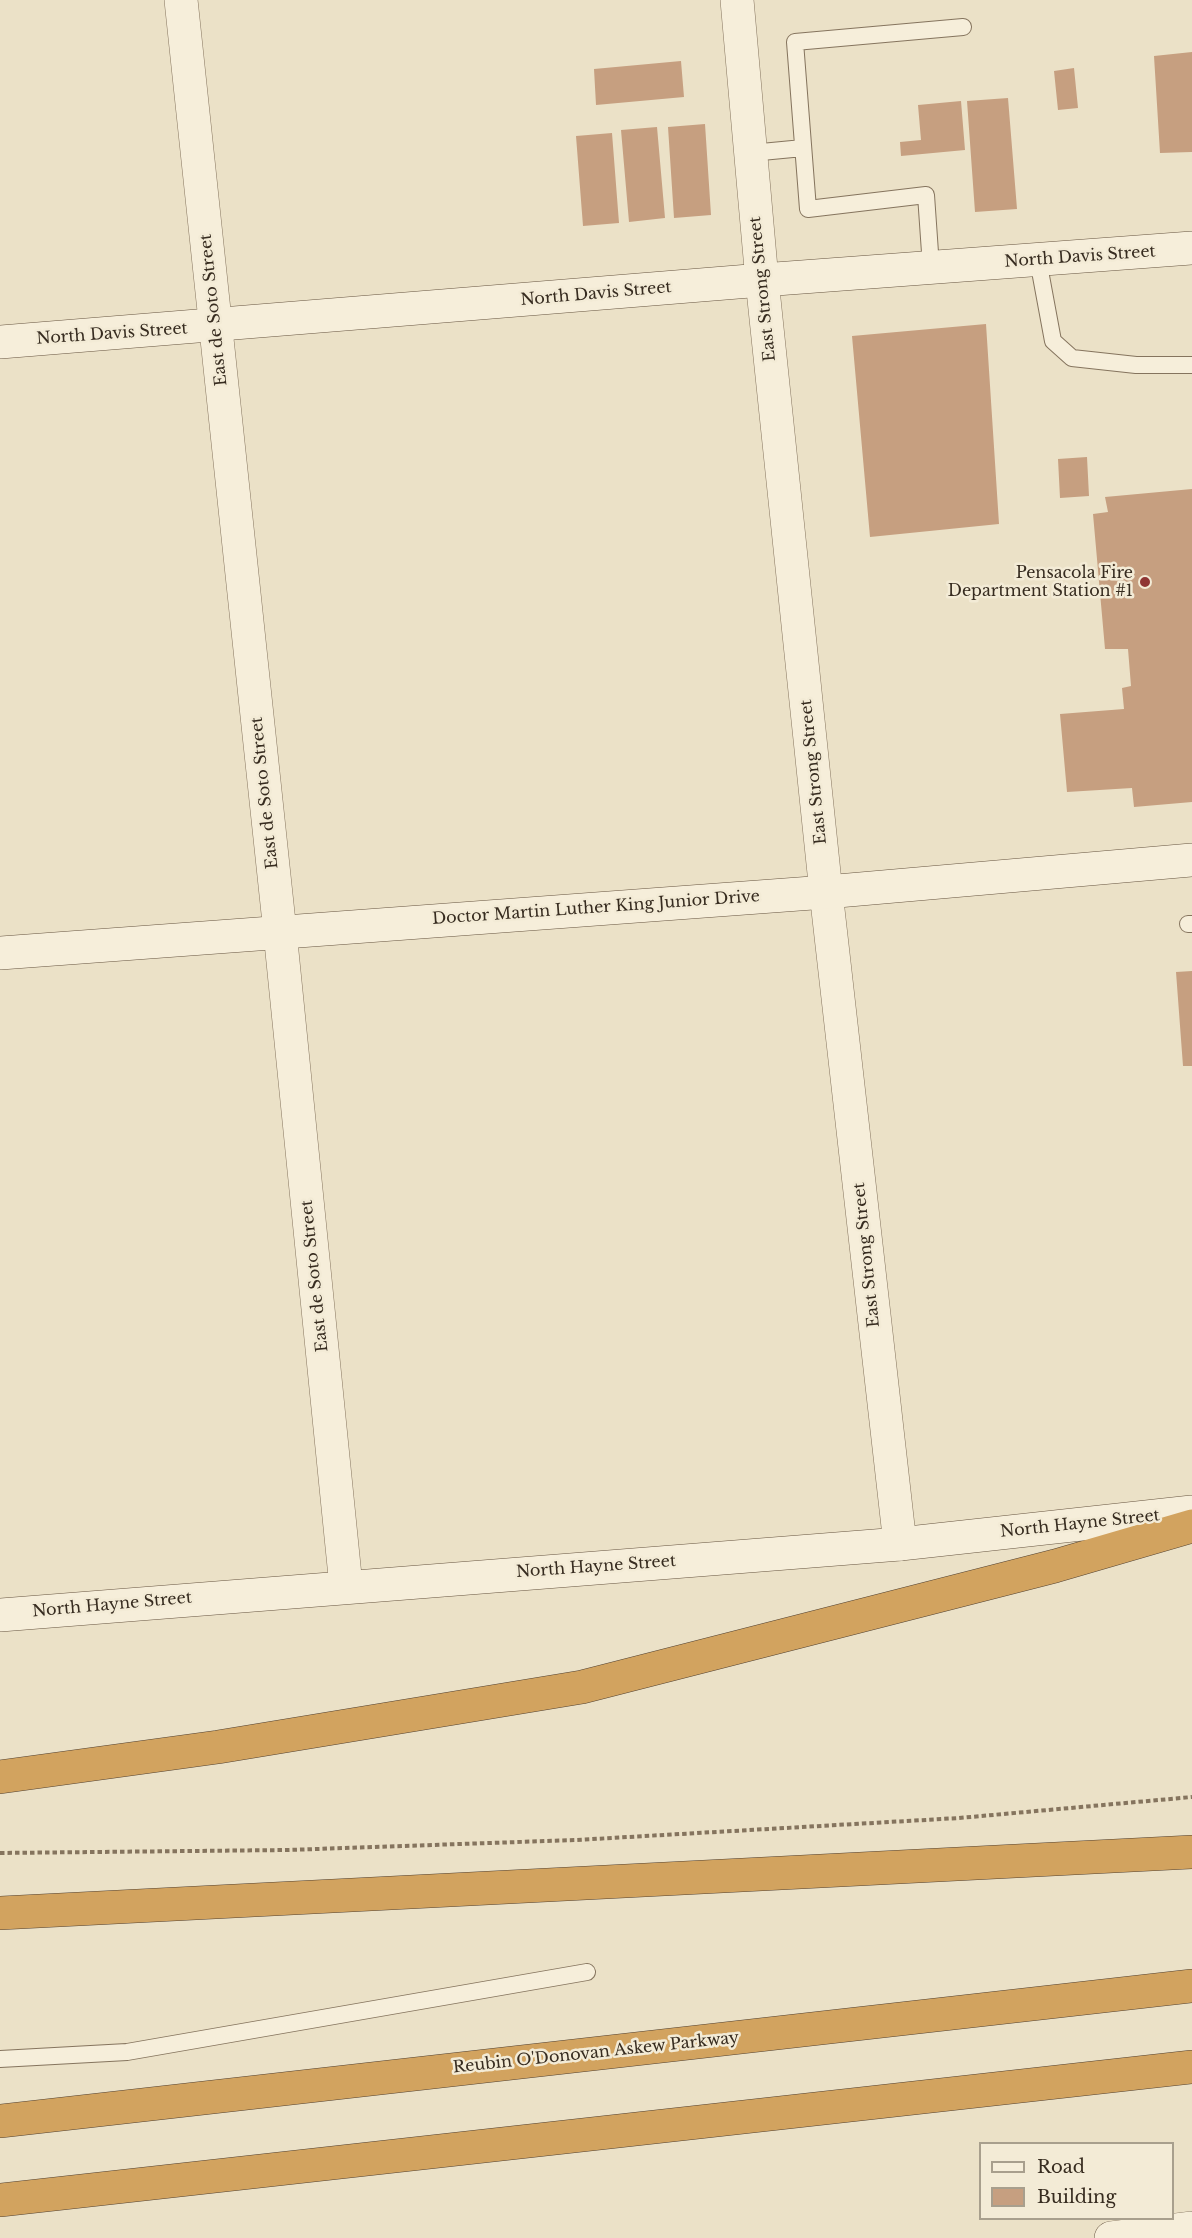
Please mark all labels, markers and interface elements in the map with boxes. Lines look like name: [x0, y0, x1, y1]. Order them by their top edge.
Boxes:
street label: East Strong Street: [746, 215, 780, 363]
street label: East de Soto Street: [196, 233, 232, 387]
street label: North Davis Street: [1004, 242, 1156, 272]
street label: North Davis Street: [520, 278, 672, 310]
street label: North Davis Street: [36, 319, 188, 349]
place label: Pensacola Fire Department Station #1: [948, 563, 1133, 601]
marker: Pensacola Fire Department Station #1: [1138, 575, 1152, 589]
street label: East Strong Street: [797, 698, 831, 846]
street label: East de Soto Street: [247, 716, 283, 870]
street label: Doctor Martin Luther King Junior Drive: [431, 887, 761, 929]
street label: East Strong Street: [850, 1181, 884, 1329]
street label: East de Soto Street: [297, 1199, 333, 1353]
street label: North Hayne Street: [999, 1506, 1161, 1542]
street label: North Hayne Street: [515, 1552, 677, 1582]
street label: North Hayne Street: [31, 1588, 193, 1622]
street label: Reubin O'Donovan Askew Parkway: [452, 2028, 740, 2078]
legend: [979, 2142, 1174, 2220]
text: Road: [1037, 2156, 1085, 2178]
text: Building: [1037, 2186, 1116, 2208]

